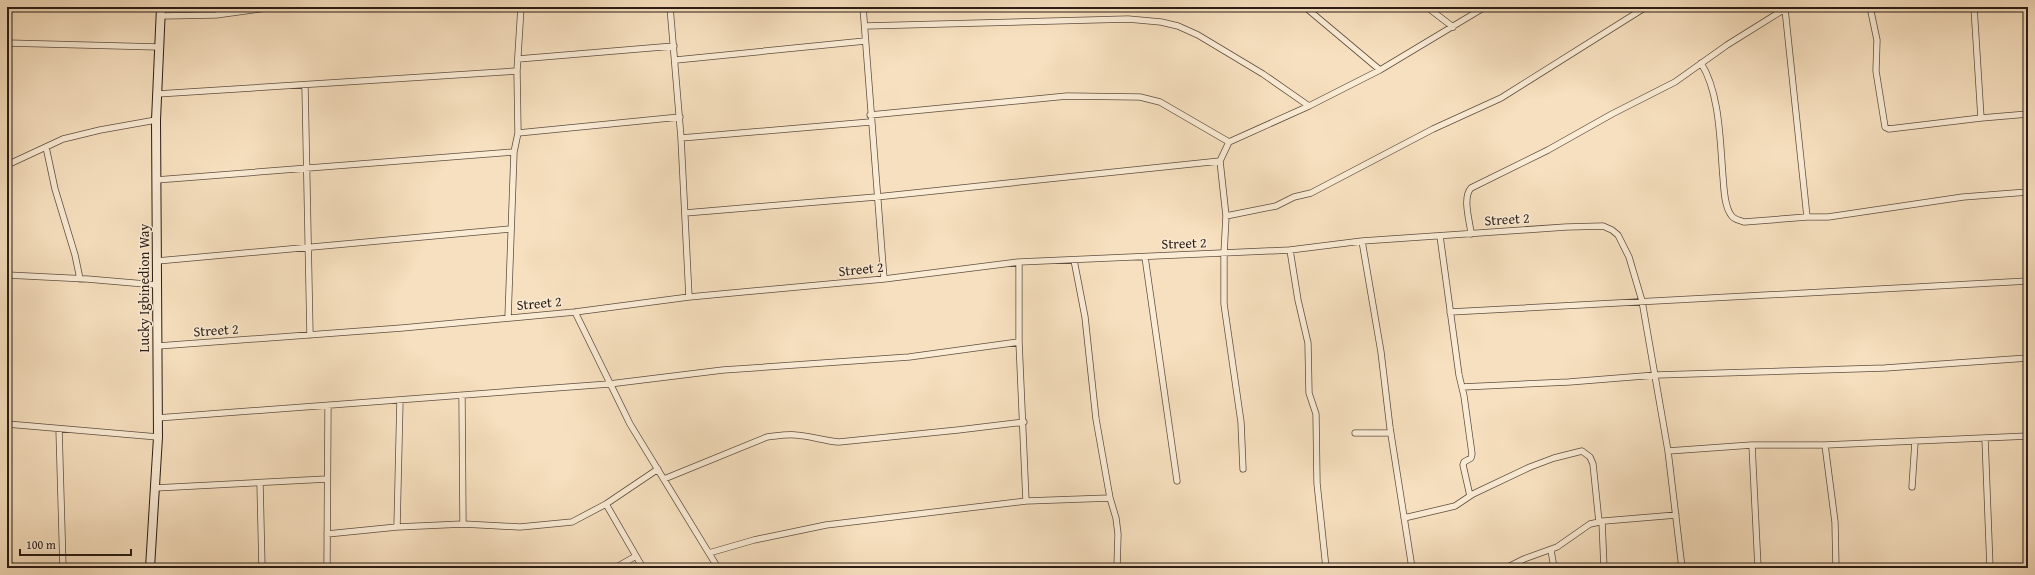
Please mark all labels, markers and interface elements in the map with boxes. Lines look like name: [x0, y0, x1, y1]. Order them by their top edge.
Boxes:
street label: Street 2: [1484, 207, 1530, 231]
street label: Lucky Igbinedion Way: [134, 224, 154, 352]
street label: Street 2: [1161, 232, 1207, 254]
street label: Street 2: [837, 257, 885, 281]
street label: Street 2: [516, 291, 562, 315]
street label: Street 2: [193, 318, 239, 342]
scale bar: [20, 531, 131, 557]
text: 100 m: [26, 536, 56, 553]

